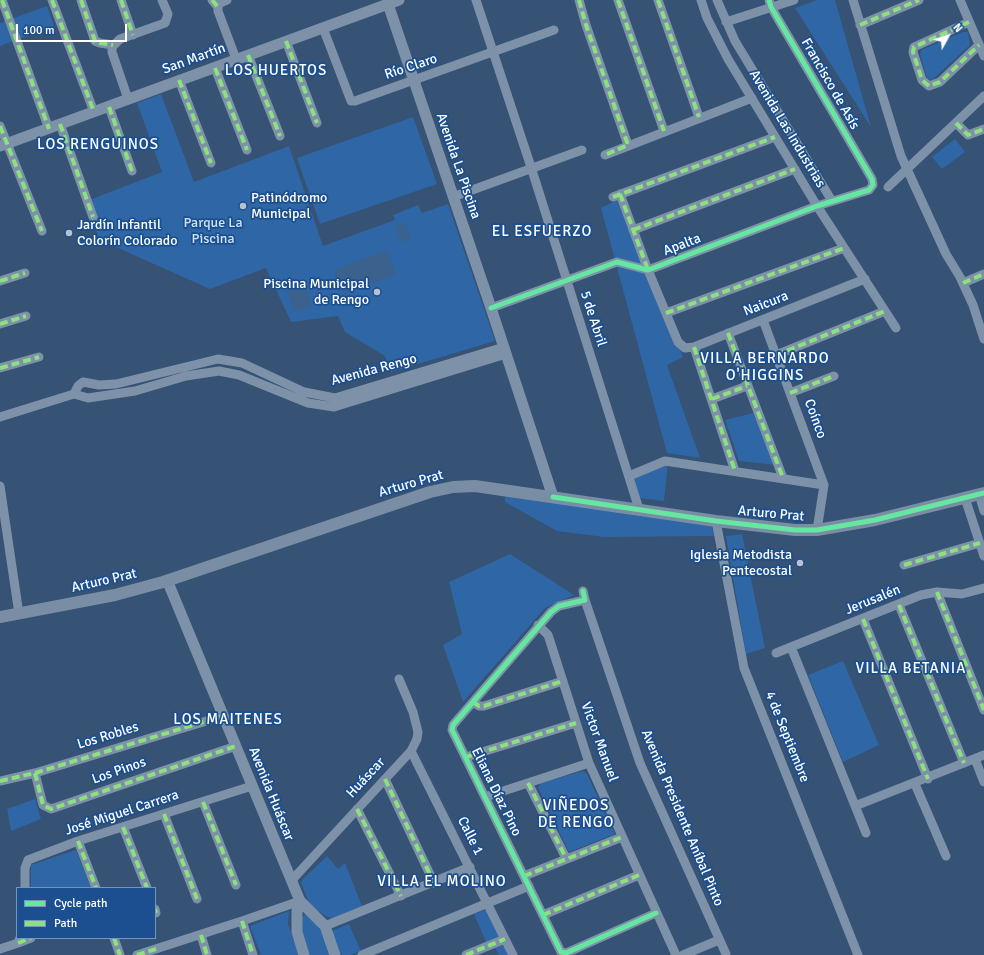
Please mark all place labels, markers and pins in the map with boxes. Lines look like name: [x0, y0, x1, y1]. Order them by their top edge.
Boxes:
place label: Patinódromo Municipal: [251, 190, 327, 222]
marker: Patinódromo Municipal: [238, 201, 248, 211]
place label: Jardín Infantil Colorín Colorado: [77, 217, 177, 250]
marker: Jardín Infantil Colorín Colorado: [64, 228, 74, 238]
place label: Piscina Municipal de Rengo: [263, 276, 369, 308]
marker: Piscina Municipal de Rengo: [372, 287, 382, 297]
place label: Iglesia Metodista Pentecostal: [690, 547, 792, 580]
marker: Iglesia Metodista Pentecostal: [795, 558, 805, 568]

